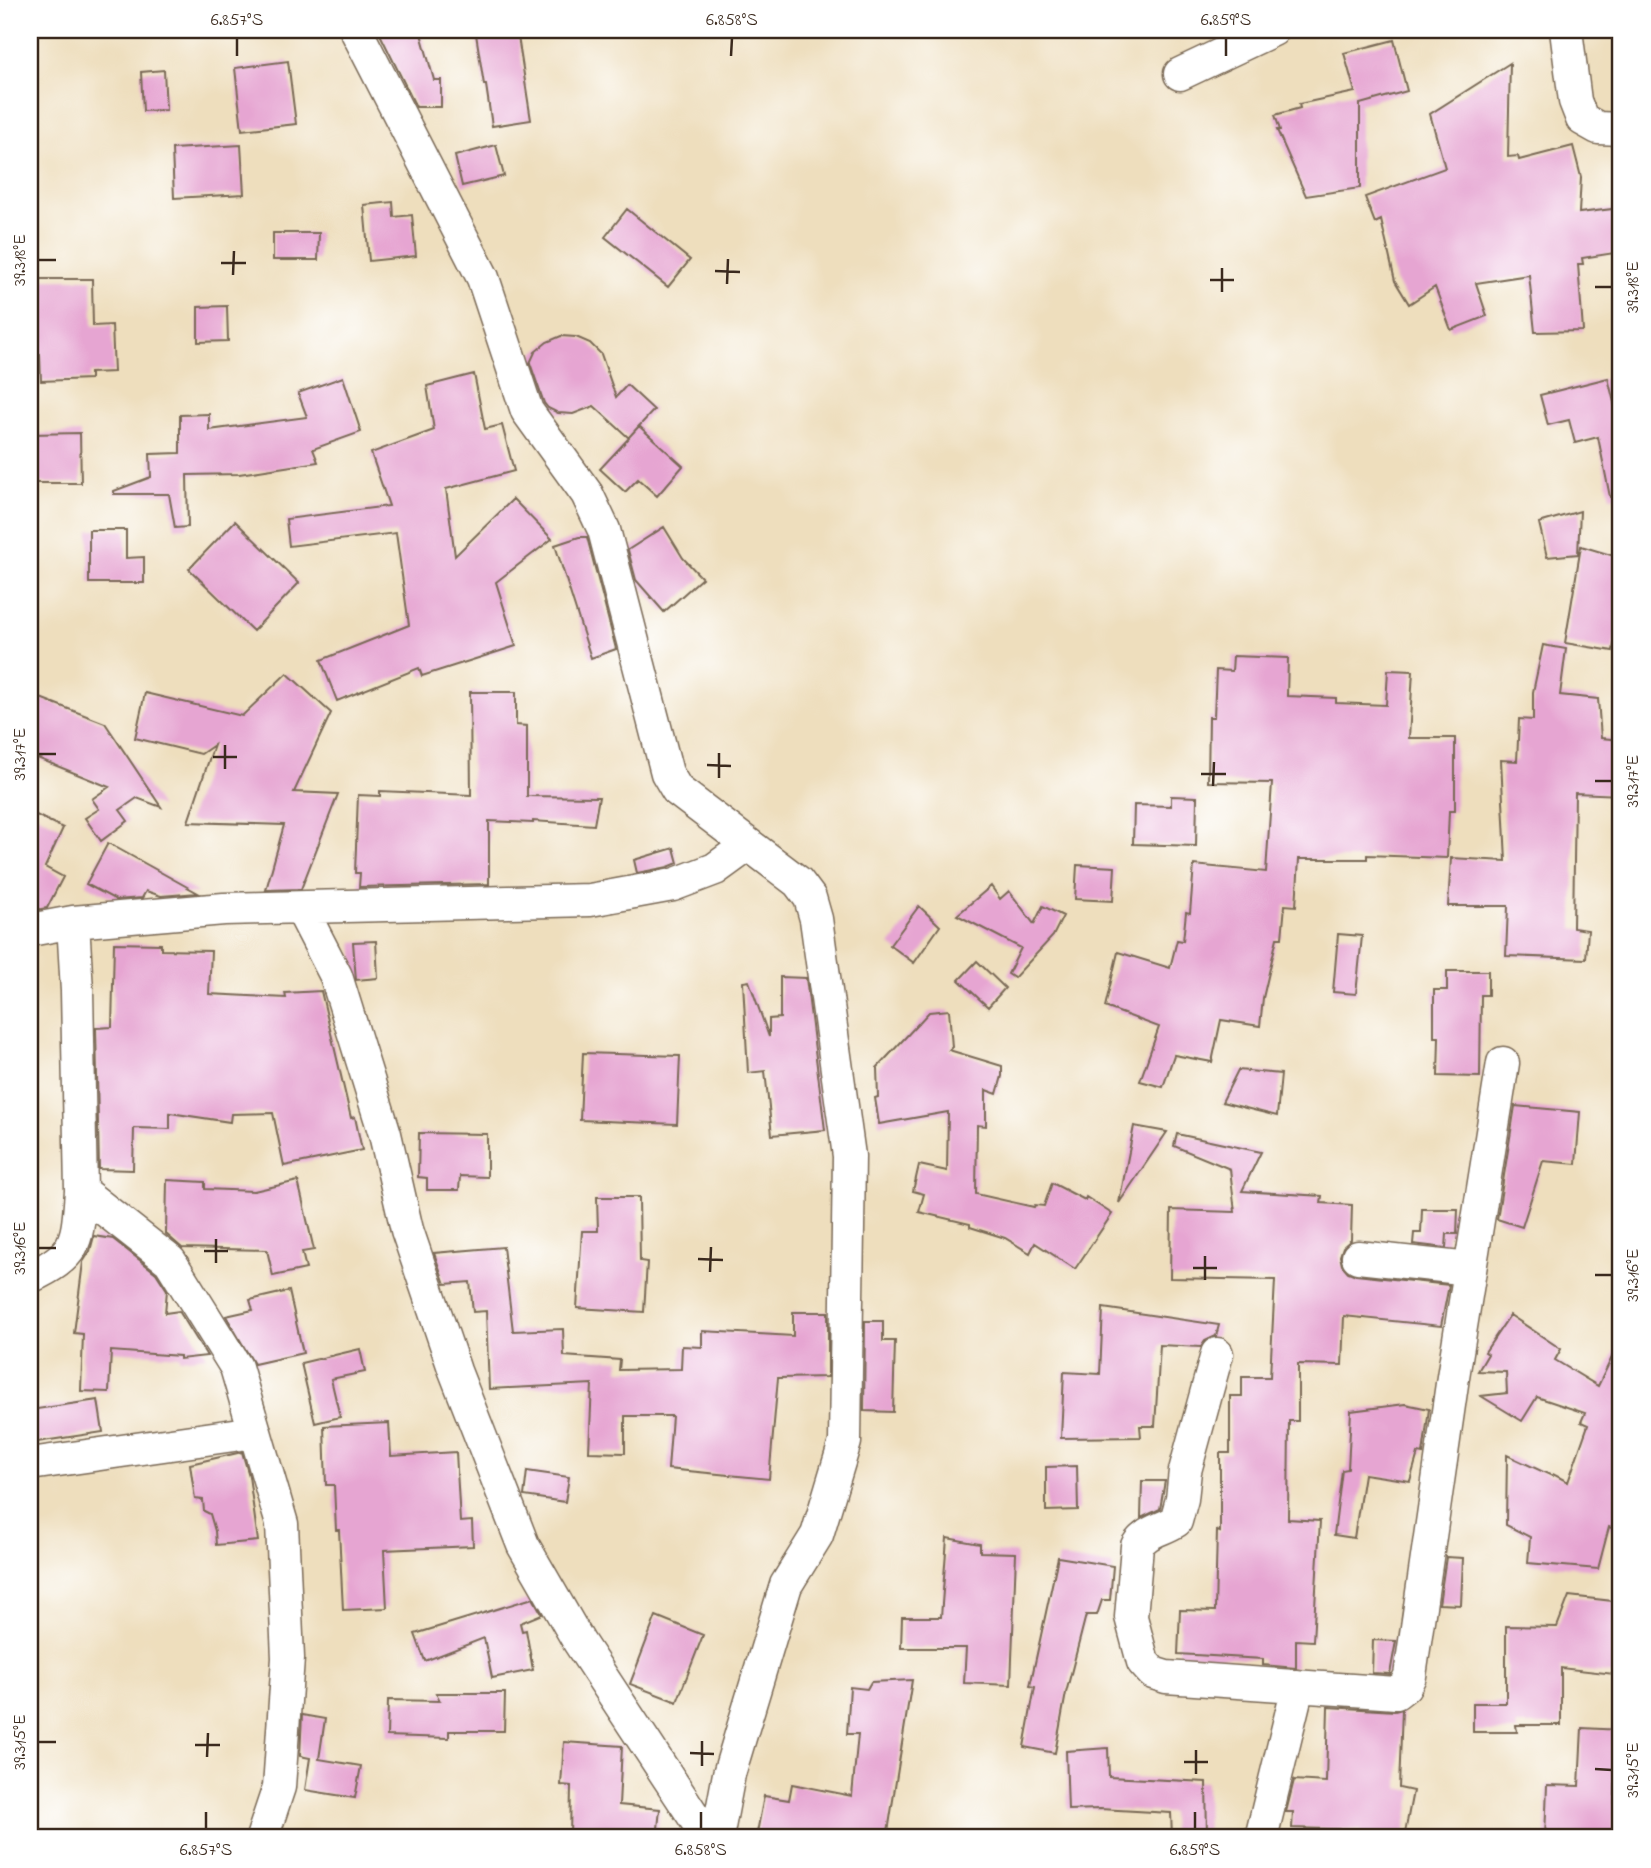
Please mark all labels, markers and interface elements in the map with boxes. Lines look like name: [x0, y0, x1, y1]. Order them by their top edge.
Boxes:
text: 6.857°S: [211, 8, 263, 34]
text: 6.858°S: [706, 8, 758, 34]
text: 6.859°S: [1201, 8, 1251, 34]
text: 39.318°E: [8, 234, 34, 286]
text: 39.318°E: [1621, 261, 1647, 313]
text: 39.317°E: [8, 728, 34, 780]
text: 39.317°E: [1621, 755, 1647, 807]
text: 39.316°E: [8, 1221, 34, 1275]
text: 39.316°E: [1621, 1248, 1647, 1302]
text: 39.315°E: [8, 1714, 34, 1770]
text: 39.315°E: [1621, 1742, 1647, 1798]
text: 6.857°S: [180, 1838, 232, 1864]
text: 6.858°S: [675, 1838, 727, 1864]
text: 6.859°S: [1170, 1838, 1220, 1864]

